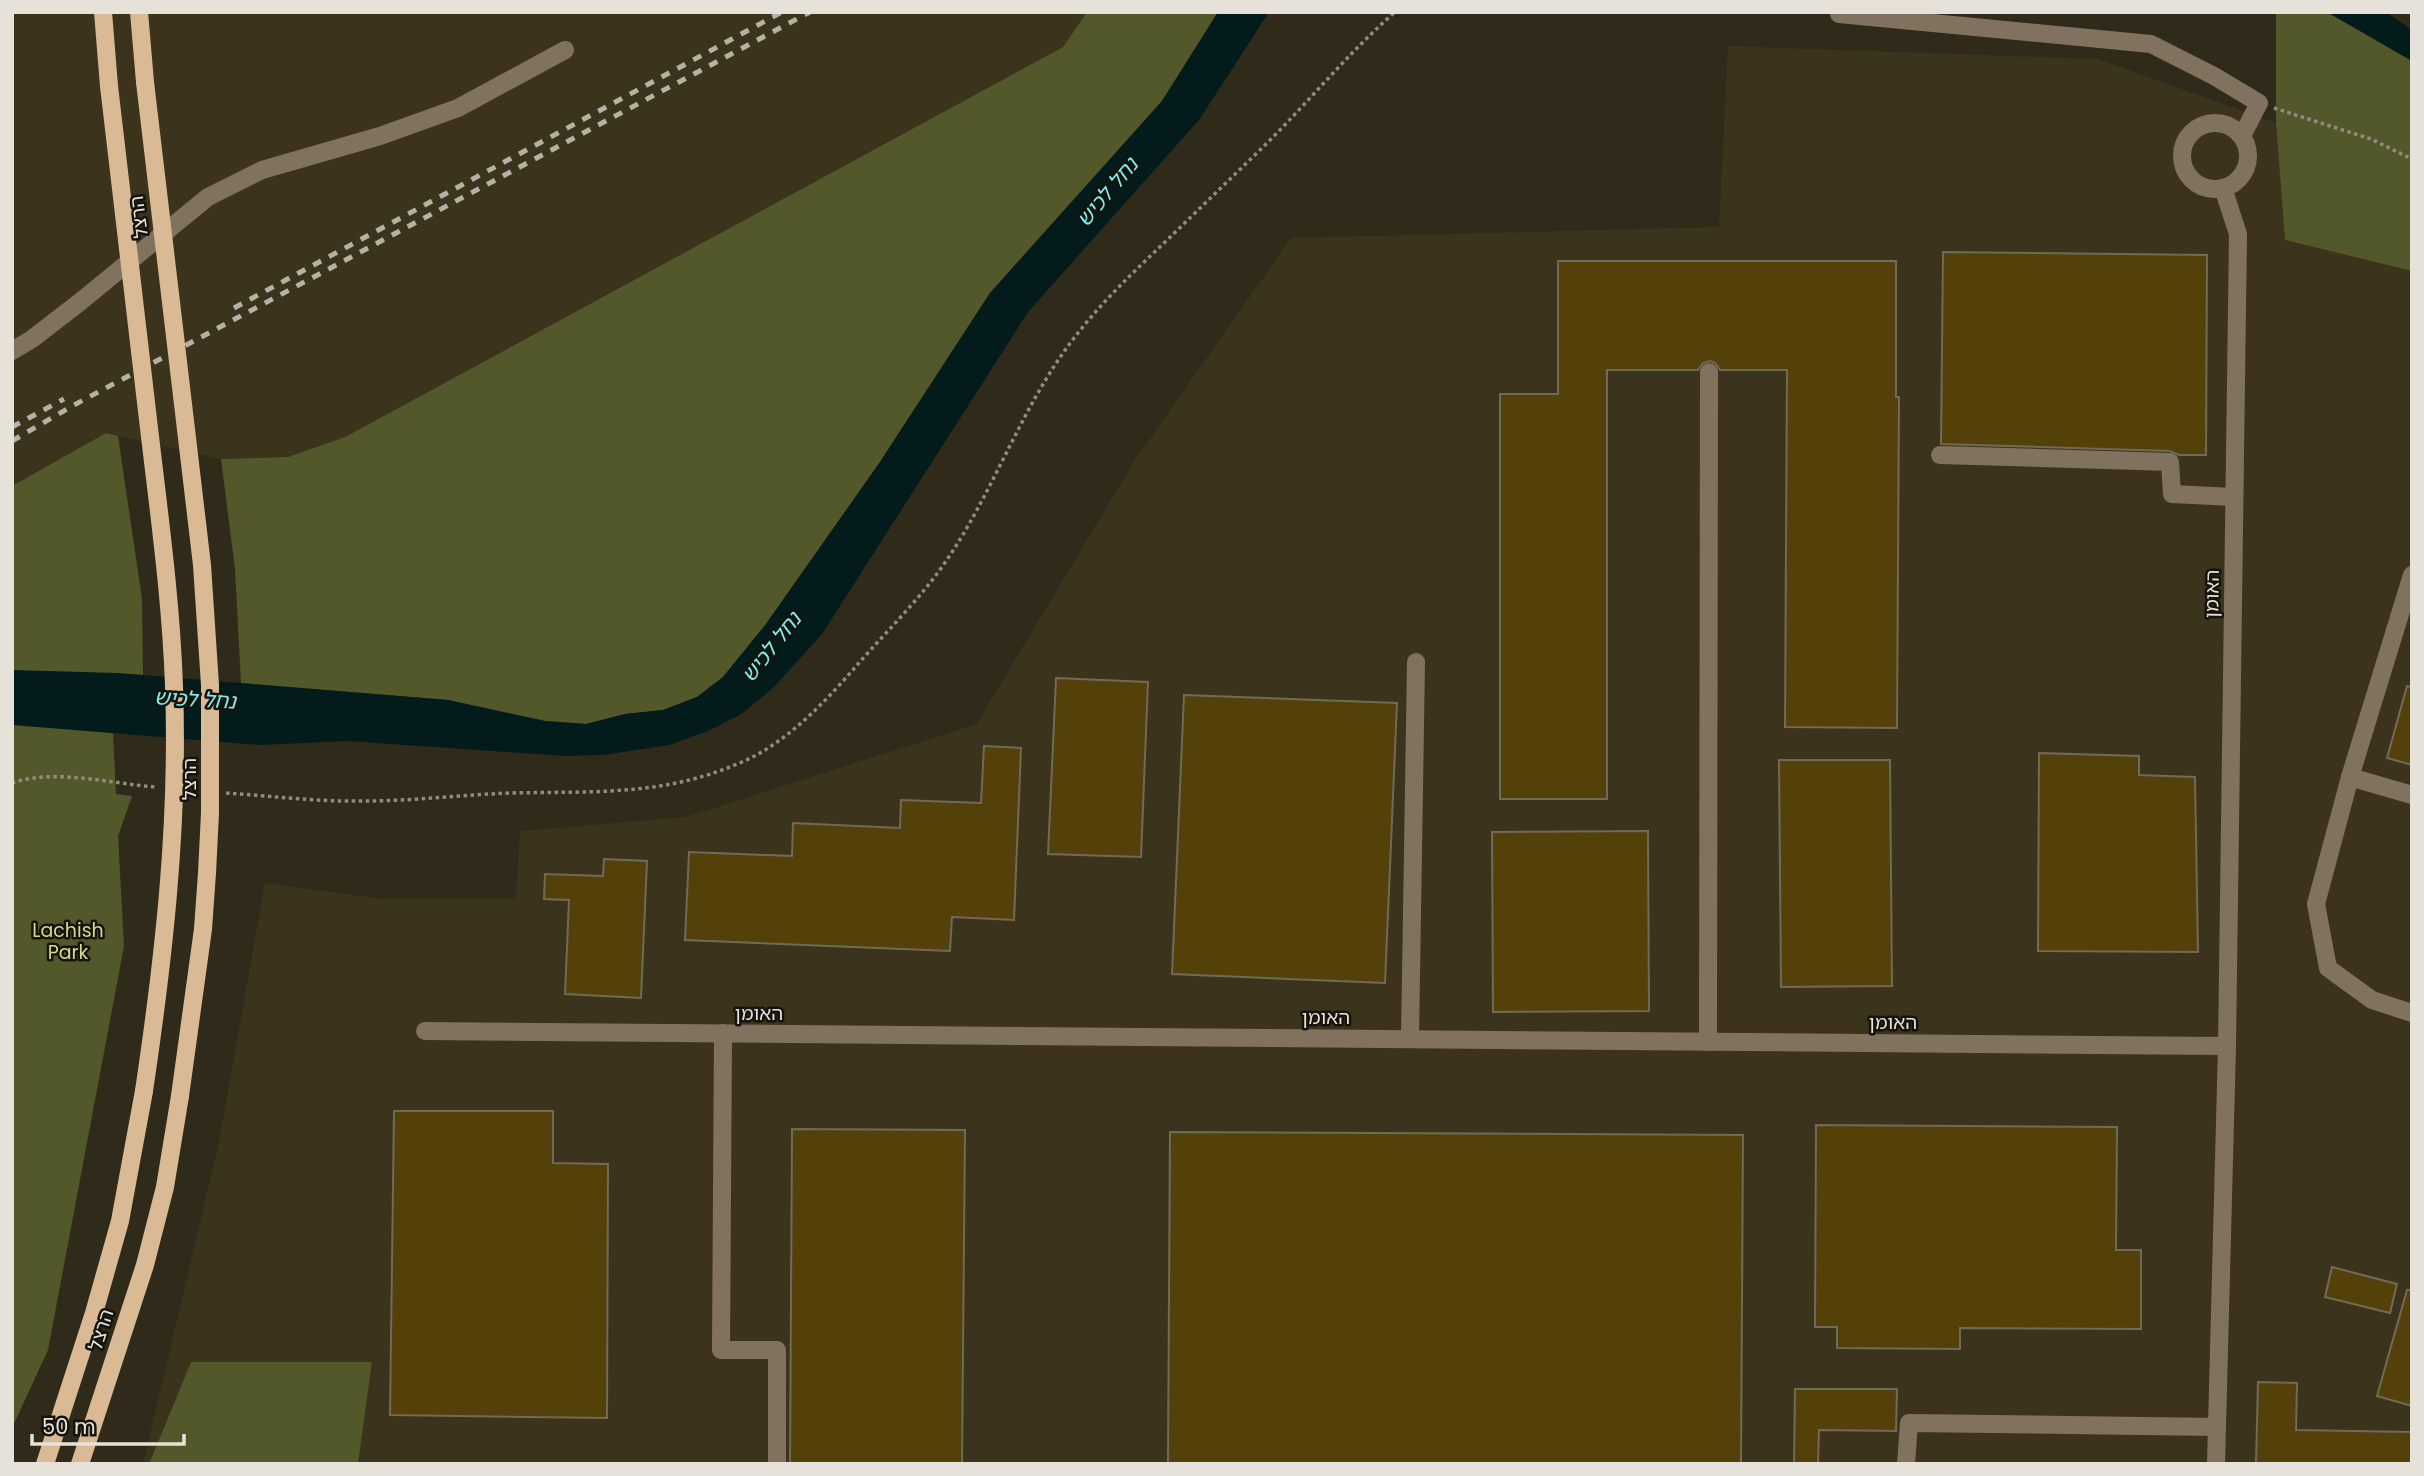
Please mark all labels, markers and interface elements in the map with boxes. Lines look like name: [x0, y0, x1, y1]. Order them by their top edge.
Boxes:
water label: נחל לכיש: [1070, 150, 1146, 233]
street label: הרצל: [123, 194, 155, 240]
street label: האומן: [2198, 570, 2226, 618]
water label: נחל לכיש: [734, 604, 809, 688]
water label: נחל לכיש: [153, 682, 239, 716]
street label: הרצל: [176, 758, 203, 800]
park label: Lachish Park: [32, 917, 104, 966]
street label: האומן: [735, 1000, 783, 1027]
street label: האומן: [1302, 1004, 1350, 1031]
street label: האומן: [1869, 1009, 1917, 1036]
street label: הרצל: [82, 1306, 120, 1354]
scale bar: [32, 1402, 184, 1446]
text: 50 m: [42, 1412, 96, 1441]

